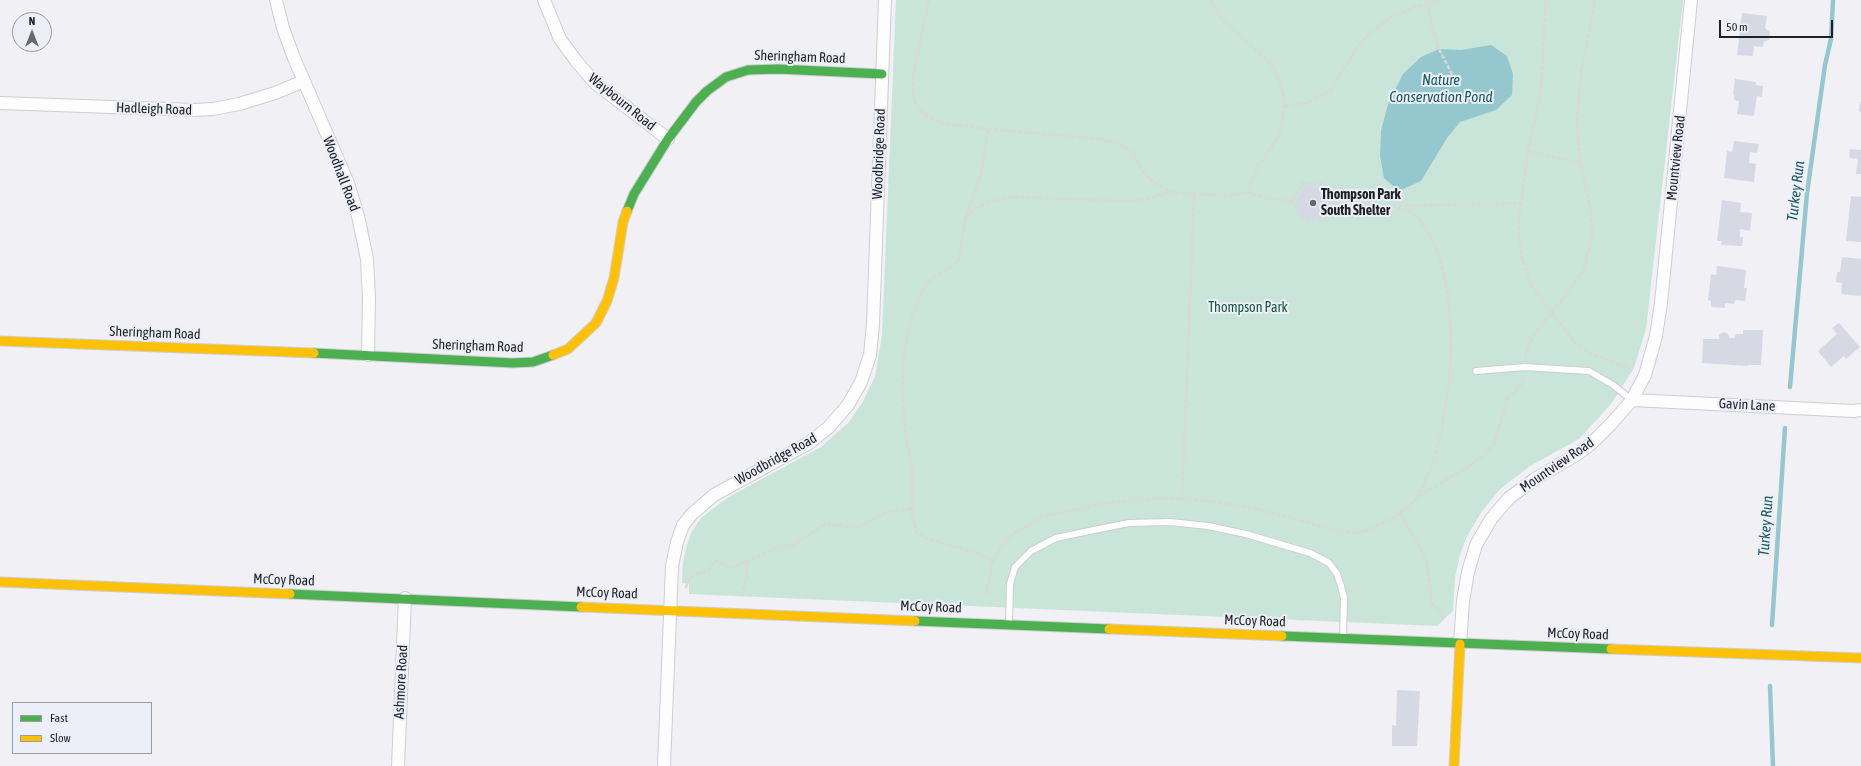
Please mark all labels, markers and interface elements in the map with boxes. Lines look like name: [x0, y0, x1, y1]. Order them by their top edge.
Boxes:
north arrow: [12, 12, 52, 52]
scale bar: [1721, 12, 1835, 38]
text: N: [29, 15, 35, 27]
text: 50 m: [1726, 20, 1748, 34]
street label: Sheringham Road: [754, 47, 846, 67]
street label: Waybourn Road: [585, 70, 659, 134]
water label: Nature Conservation Pond: [1389, 71, 1493, 106]
street label: Hadleigh Road: [116, 99, 192, 119]
street label: Woodbridge Road: [869, 108, 889, 200]
street label: Mountview Road: [1663, 114, 1689, 202]
street label: Woodhall Road: [319, 134, 363, 214]
water label: Turkey Run: [1783, 160, 1809, 222]
place label: Thompson Park South Shelter: [1321, 187, 1401, 220]
marker: Thompson Park South Shelter: [1308, 198, 1318, 208]
park label: Thompson Park: [1208, 300, 1288, 316]
street label: Sheringham Road: [109, 323, 201, 343]
street label: Sheringham Road: [432, 336, 524, 356]
street label: Gavin Lane: [1718, 395, 1776, 415]
street label: Woodbridge Road: [732, 430, 820, 488]
street label: Mountview Road: [1517, 434, 1597, 496]
water label: Turkey Run: [1755, 495, 1777, 557]
street label: McCoy Road: [253, 571, 315, 589]
street label: McCoy Road: [576, 584, 638, 602]
street label: McCoy Road: [900, 598, 962, 616]
street label: McCoy Road: [1224, 612, 1286, 630]
street label: McCoy Road: [1547, 625, 1609, 643]
street label: Ashmore Road: [391, 644, 411, 720]
legend: [12, 702, 152, 754]
text: Fast: [50, 711, 68, 725]
text: Slow: [50, 731, 71, 745]

